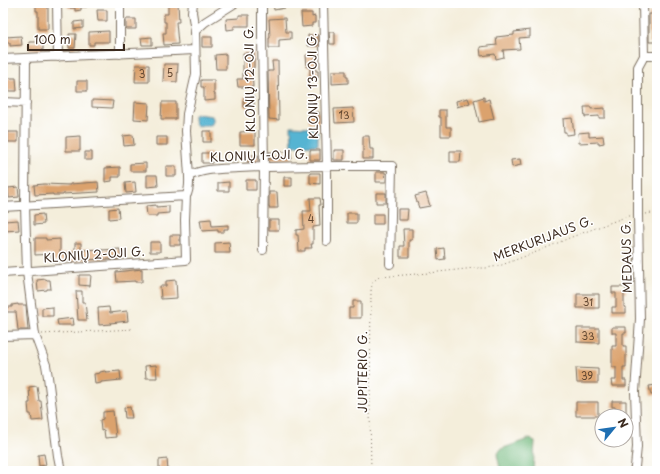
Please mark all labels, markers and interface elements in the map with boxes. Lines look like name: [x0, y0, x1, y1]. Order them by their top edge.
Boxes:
scale bar: [28, 26, 124, 52]
street label: KLONIŲ 12-OJI G.: [239, 26, 259, 133]
text: 100 m: [34, 30, 71, 48]
street label: KLONIŲ 13-OJI G.: [302, 33, 322, 139]
house number: 5: [167, 65, 173, 80]
house number: 3: [139, 66, 145, 81]
house number: 13: [338, 107, 350, 122]
street label: KLONIŲ 1-OJI G.: [210, 144, 308, 166]
house number: 4: [308, 211, 315, 226]
street label: MERKURIJAUS G.: [490, 211, 595, 265]
street label: MEDAUS G.: [616, 221, 636, 293]
street label: KLONIŲ 2-OJI G.: [43, 241, 145, 267]
house number: 31: [583, 294, 593, 309]
house number: 33: [581, 328, 595, 343]
street label: JUPITERIO G.: [353, 331, 371, 413]
house number: 39: [581, 368, 593, 383]
north arrow: [594, 408, 634, 448]
text: N: [614, 415, 633, 431]

